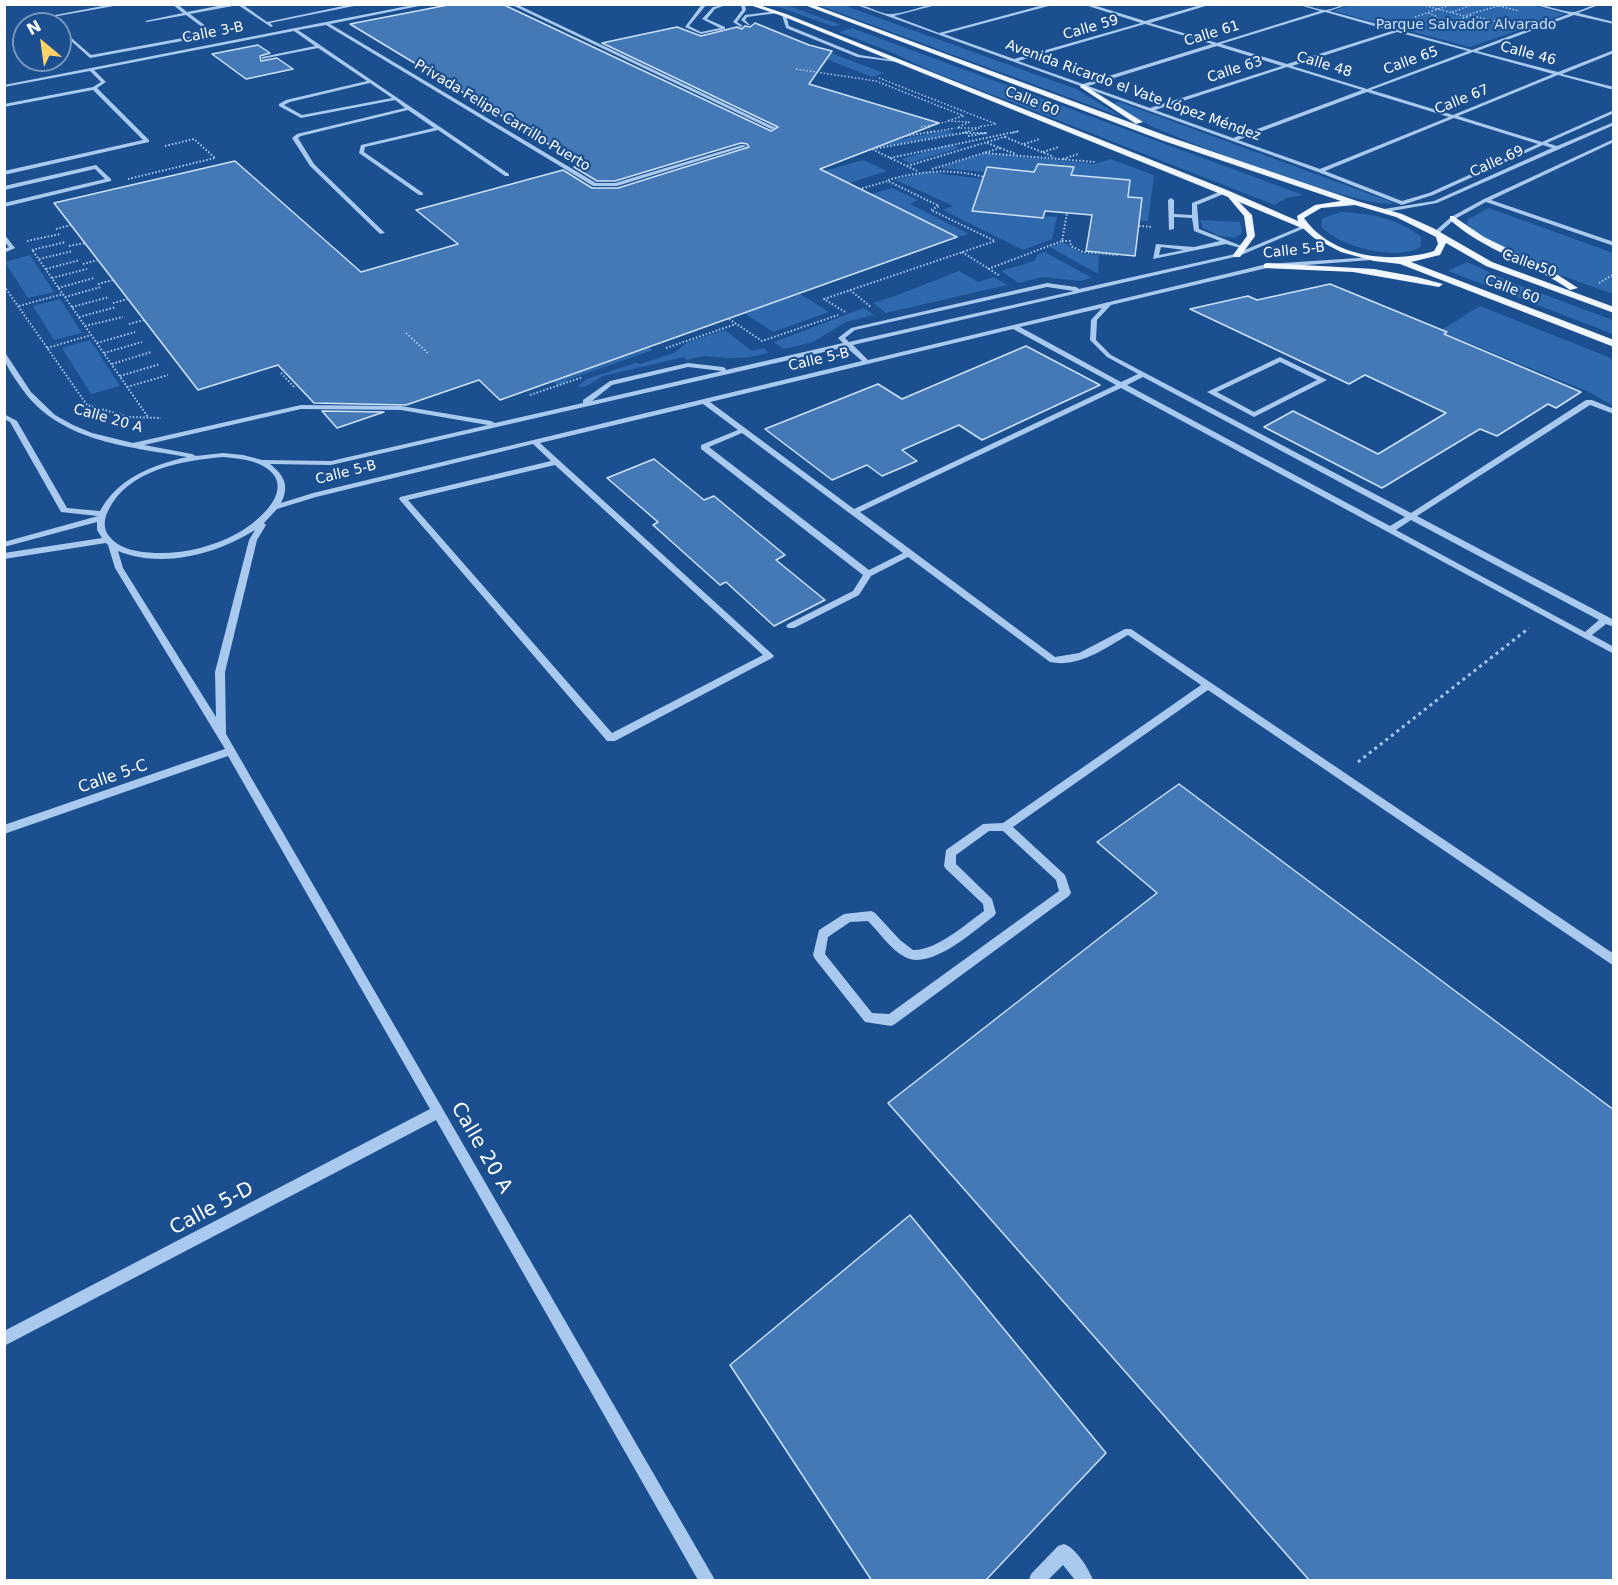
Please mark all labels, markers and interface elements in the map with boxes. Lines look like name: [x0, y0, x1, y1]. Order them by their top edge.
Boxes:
north arrow: [12, 12, 72, 72]
street label: Calle 59: [1061, 12, 1121, 44]
text: N: [24, 16, 44, 39]
park label: Parque Salvador Alvarado: [1376, 17, 1556, 33]
street label: Calle 61: [1182, 18, 1242, 50]
street label: Calle 3-B: [181, 19, 245, 47]
street label: Avenida Ricardo el Vate López Méndez: [1003, 37, 1263, 145]
street label: Calle 46: [1498, 39, 1558, 69]
street label: Calle 65: [1381, 43, 1441, 79]
street label: Calle 48: [1294, 49, 1354, 81]
street label: Calle 63: [1205, 53, 1265, 87]
street label: Privada Felipe Carrillo Puerto: [411, 57, 593, 175]
street label: Calle 67: [1432, 82, 1492, 118]
street label: Calle 60: [1002, 84, 1062, 120]
street label: Calle 69: [1468, 143, 1526, 181]
street label: Calle 5-B: [1262, 239, 1326, 263]
street label: Calle 50: [1499, 246, 1559, 282]
street label: Calle 60: [1482, 272, 1542, 308]
street label: Calle 5-B: [787, 345, 851, 375]
street label: Calle 20 A: [72, 401, 144, 437]
street label: Calle 5-B: [314, 457, 378, 489]
street label: Calle 5-C: [76, 756, 150, 798]
street label: Calle 20 A: [445, 1098, 517, 1198]
street label: Calle 5-D: [166, 1177, 258, 1241]

